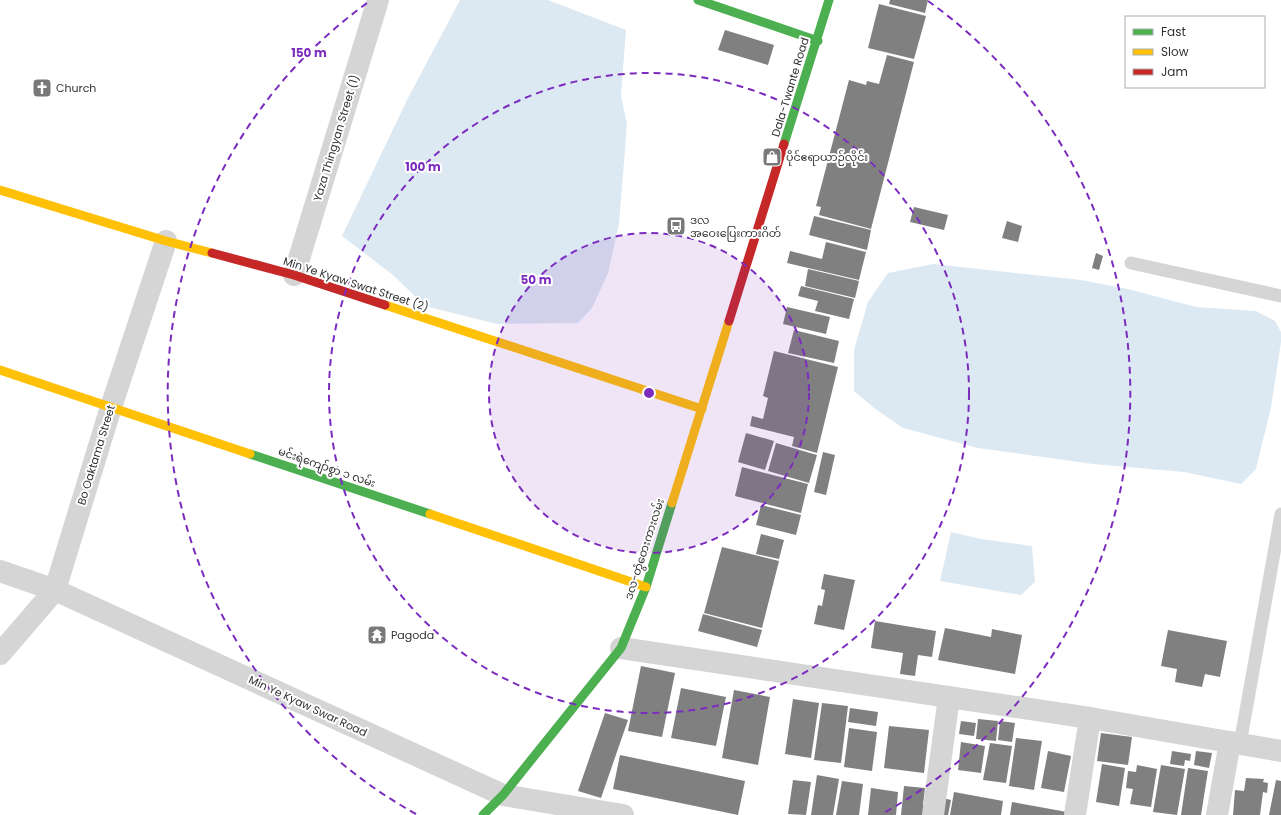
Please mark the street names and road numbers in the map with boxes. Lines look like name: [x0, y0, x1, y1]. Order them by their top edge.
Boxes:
street label: Dala-Twante Road: [767, 35, 813, 139]
street label: Yaza Thingyan Street (1): [309, 73, 363, 203]
street label: Min Ye Kyaw Swat Street (2): [281, 253, 431, 315]
street label: Bo Oaktama Street: [73, 403, 119, 507]
street label: မင်းရဲကျော်စွာ ၁ လမ်း: [276, 443, 378, 492]
street label: ဒလ-တွံတေးကားလမ်း: [620, 496, 669, 602]
street label: Min Ye Kyaw Swar Road: [246, 671, 370, 741]

